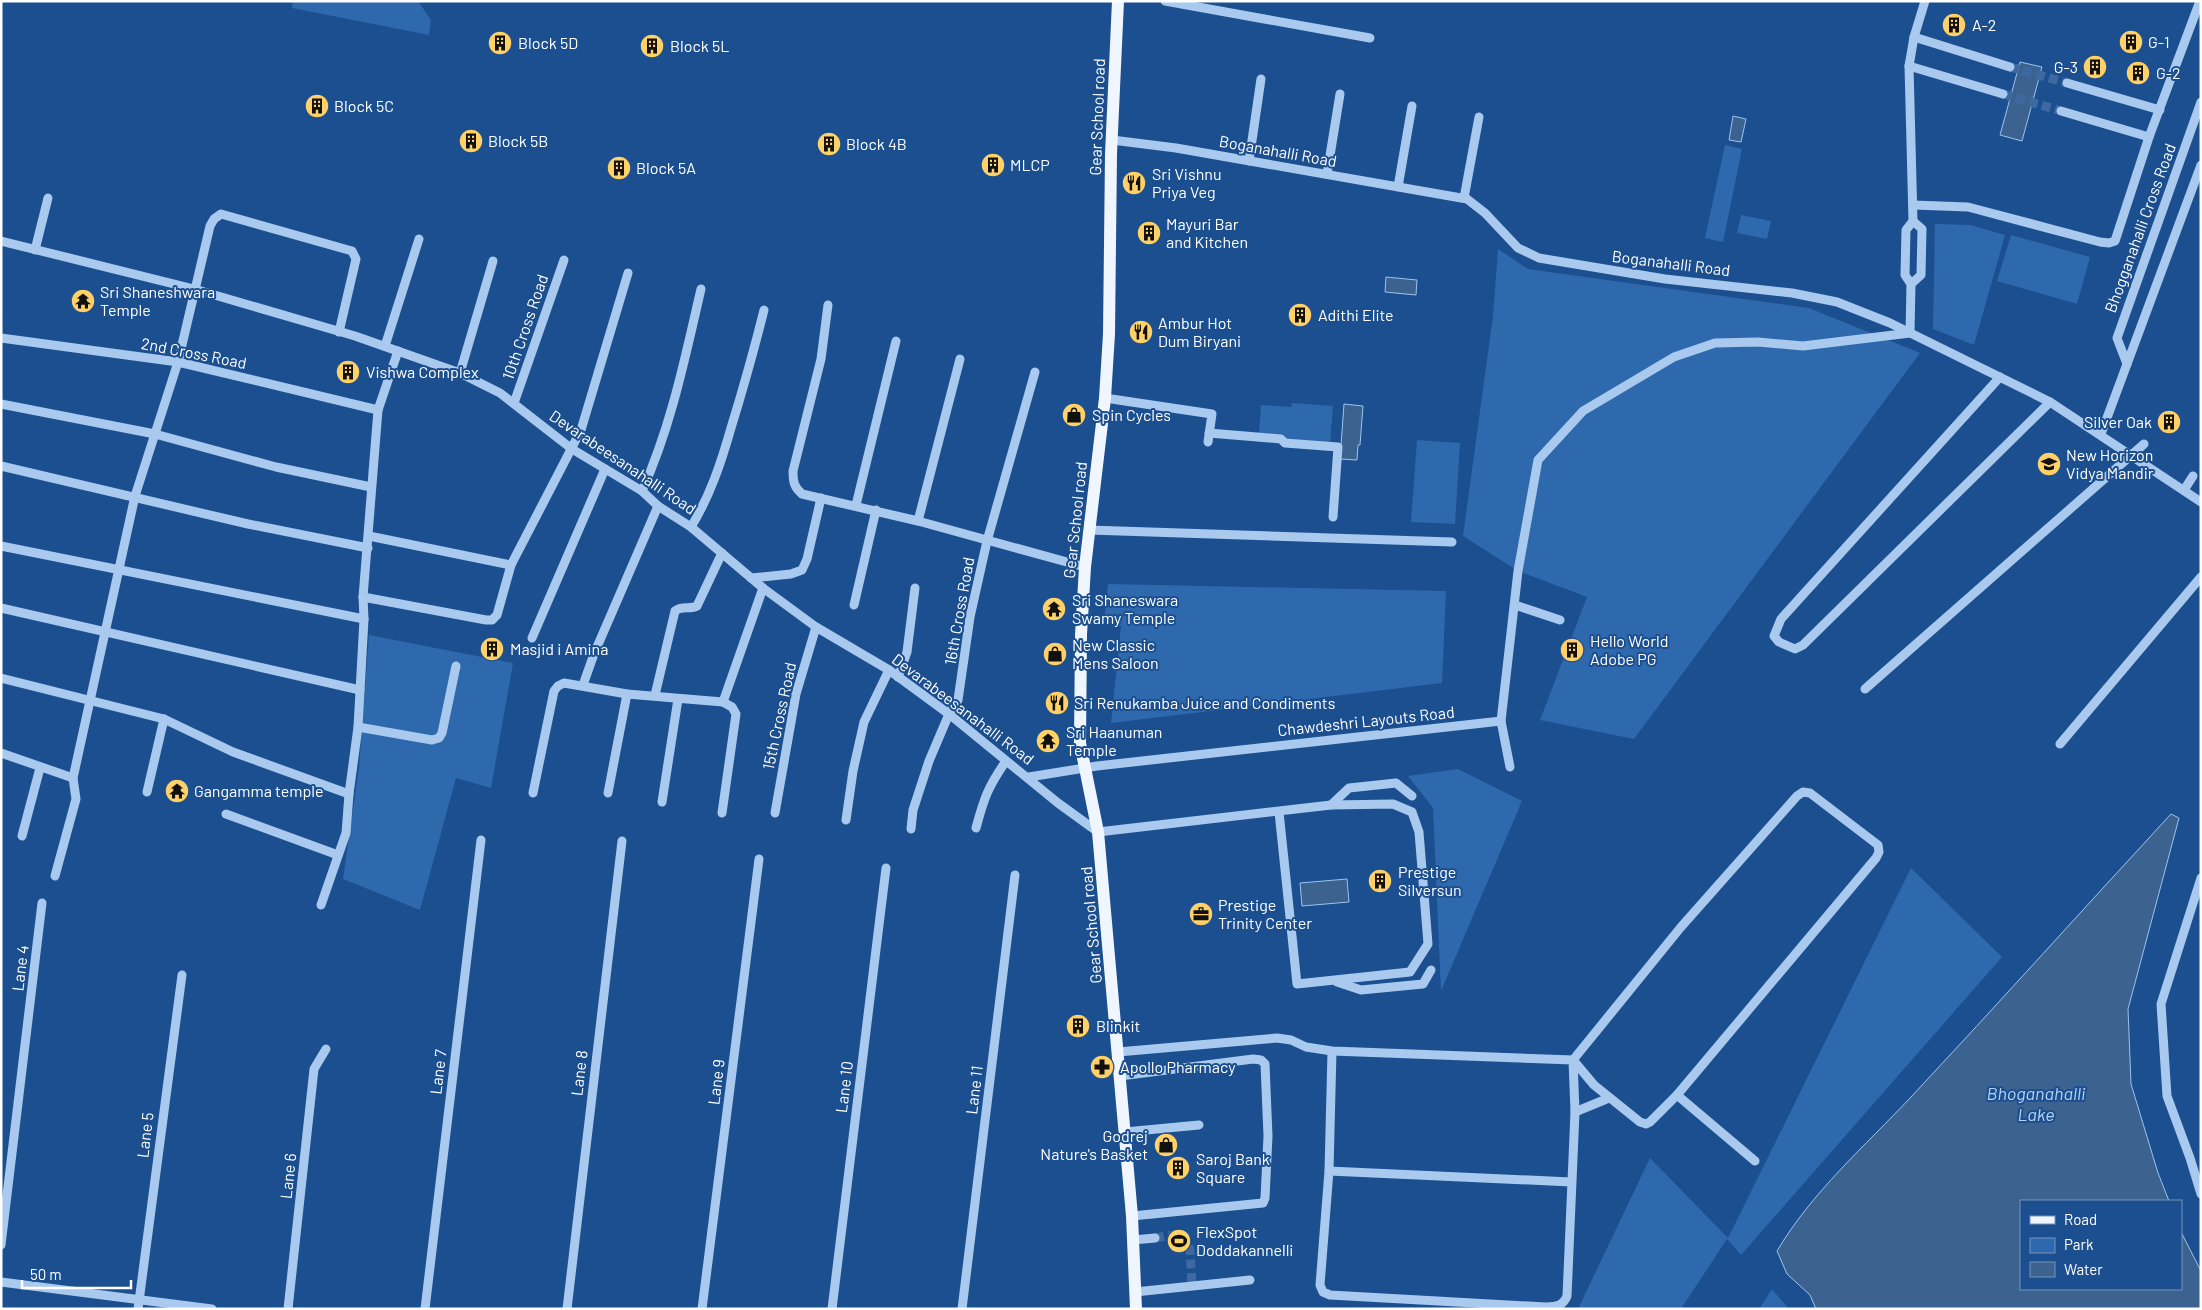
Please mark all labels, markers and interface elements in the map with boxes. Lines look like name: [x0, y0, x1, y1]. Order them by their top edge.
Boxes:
building icon: A-2: [1941, 12, 1967, 38]
place label: A-2: [1972, 15, 1996, 34]
building icon: G-1: [2118, 29, 2144, 55]
building icon: Block 5D: [487, 30, 513, 56]
place label: G-1: [2148, 32, 2170, 51]
place label: Block 5D: [518, 33, 578, 52]
building icon: Block 5L: [639, 33, 665, 59]
place label: Block 5L: [670, 36, 729, 55]
building icon: G-3: [2082, 54, 2108, 80]
place label: G-3: [2054, 57, 2078, 76]
street label: Gear School road: [1085, 58, 1108, 176]
building icon: G-2: [2125, 60, 2151, 86]
place label: G-2: [2156, 63, 2181, 82]
building icon: Block 5C: [304, 93, 330, 119]
place label: Block 5C: [334, 96, 394, 115]
building icon: Block 5B: [458, 128, 484, 154]
place label: Block 5B: [488, 131, 548, 150]
building icon: Block 4B: [816, 131, 842, 157]
street label: Boganahalli Road: [1218, 131, 1338, 170]
place label: Block 4B: [846, 134, 907, 153]
street label: Bhogganahalli Cross Road: [2100, 141, 2179, 315]
building icon: MLCP: [980, 152, 1006, 178]
building icon: Block 5A: [606, 155, 632, 181]
place label: MLCP: [1010, 155, 1050, 174]
place label: Block 5A: [636, 158, 696, 177]
place label: Sri Vishnu Priya Veg: [1152, 164, 1221, 201]
restaurant icon: Sri Vishnu Priya Veg: [1121, 170, 1147, 196]
place label: Mayuri Bar and Kitchen: [1166, 214, 1248, 251]
building icon: Mayuri Bar and Kitchen: [1136, 220, 1162, 246]
street label: Boganahalli Road: [1611, 246, 1731, 279]
street label: 10th Cross Road: [498, 272, 551, 382]
place label: Sri Shaneshwara Temple: [100, 282, 215, 319]
temple icon: Sri Shaneshwara Temple: [70, 288, 96, 314]
building icon: Adithi Elite: [1287, 302, 1313, 328]
place label: Adithi Elite: [1318, 305, 1394, 324]
place label: Ambur Hot Dum Biryani: [1158, 313, 1241, 350]
restaurant icon: Ambur Hot Dum Biryani: [1128, 319, 1154, 345]
street label: 2nd Cross Road: [140, 333, 248, 372]
building icon: Vishwa Complex: [335, 359, 361, 385]
place label: Vishwa Complex: [366, 362, 479, 381]
shop icon: Spin Cycles: [1061, 402, 1087, 428]
street label: Devarabeesanahalli Road: [546, 405, 700, 518]
place label: Spin Cycles: [1092, 405, 1171, 424]
building icon: Silver Oak: [2156, 409, 2182, 435]
place label: Silver Oak: [2084, 412, 2152, 431]
place label: New Horizon Vidya Mandir: [2066, 445, 2154, 482]
school or university icon: New Horizon Vidya Mandir: [2036, 451, 2062, 477]
street label: Gear School road: [1059, 461, 1090, 579]
street label: 16th Cross Road: [940, 555, 977, 666]
place label: Sri Shaneswara Swamy Temple: [1072, 590, 1178, 627]
temple icon: Sri Shaneswara Swamy Temple: [1041, 596, 1067, 622]
place label: Hello World Adobe PG: [1590, 631, 1669, 668]
place label: New Classic Mens Saloon: [1072, 635, 1159, 672]
building icon: Masjid i Amina: [479, 636, 505, 662]
building icon: Hello World Adobe PG: [1559, 637, 1585, 663]
place label: Masjid i Amina: [510, 639, 608, 658]
shop icon: New Classic Mens Saloon: [1042, 641, 1068, 667]
street label: Devarabeesanahalli Road: [889, 649, 1038, 768]
street label: 15th Cross Road: [758, 660, 799, 771]
restaurant icon: Sri Renukamba Juice and Condiments: [1044, 690, 1070, 716]
place label: Sri Renukamba Juice and Condiments: [1074, 693, 1335, 712]
street label: Chawdeshri Layouts Road: [1276, 702, 1455, 739]
place label: Sri Haanuman Temple: [1066, 722, 1163, 759]
temple icon: Sri Haanuman Temple: [1035, 728, 1061, 754]
temple icon: Gangamma temple: [164, 778, 190, 804]
place label: Gangamma temple: [194, 781, 323, 800]
place label: Prestige Silversun: [1398, 862, 1462, 899]
street label: Gear School road: [1076, 866, 1105, 984]
building icon: Prestige Silversun: [1367, 868, 1393, 894]
place label: Prestige Trinity Center: [1218, 895, 1312, 932]
office icon: Prestige Trinity Center: [1188, 901, 1214, 927]
street label: Lane 4: [7, 944, 32, 992]
building icon: Blinkit: [1065, 1013, 1091, 1039]
place label: Blinkit: [1096, 1016, 1140, 1035]
street label: Lane 7: [425, 1048, 450, 1095]
street label: Lane 8: [566, 1049, 591, 1097]
pharmacy icon: Apollo Pharmacy: [1089, 1054, 1115, 1080]
place label: Apollo Pharmacy: [1120, 1057, 1236, 1076]
street label: Lane 9: [703, 1058, 728, 1106]
street label: Lane 10: [831, 1060, 856, 1114]
street label: Lane 11: [961, 1065, 986, 1115]
water label: Bhoganahalli Lake: [1987, 1082, 2086, 1125]
street label: Lane 5: [132, 1111, 157, 1159]
place label: Godrej Nature's Basket: [1040, 1126, 1148, 1163]
shop icon: Godrej Nature's Basket: [1153, 1132, 1179, 1158]
place label: Saroj Bank Square: [1196, 1149, 1270, 1186]
street label: Lane 6: [276, 1152, 299, 1200]
building icon: Saroj Bank Square: [1165, 1155, 1191, 1181]
legend: [2020, 1200, 2182, 1290]
text: Road: [2064, 1210, 2097, 1228]
place label: FlexSpot Doddakannelli: [1196, 1222, 1293, 1259]
sports icon: FlexSpot Doddakannelli: [1166, 1228, 1192, 1254]
text: Park: [2064, 1235, 2094, 1253]
scale bar: [22, 1258, 131, 1290]
text: Water: [2064, 1260, 2103, 1278]
text: 50 m: [30, 1265, 62, 1283]

